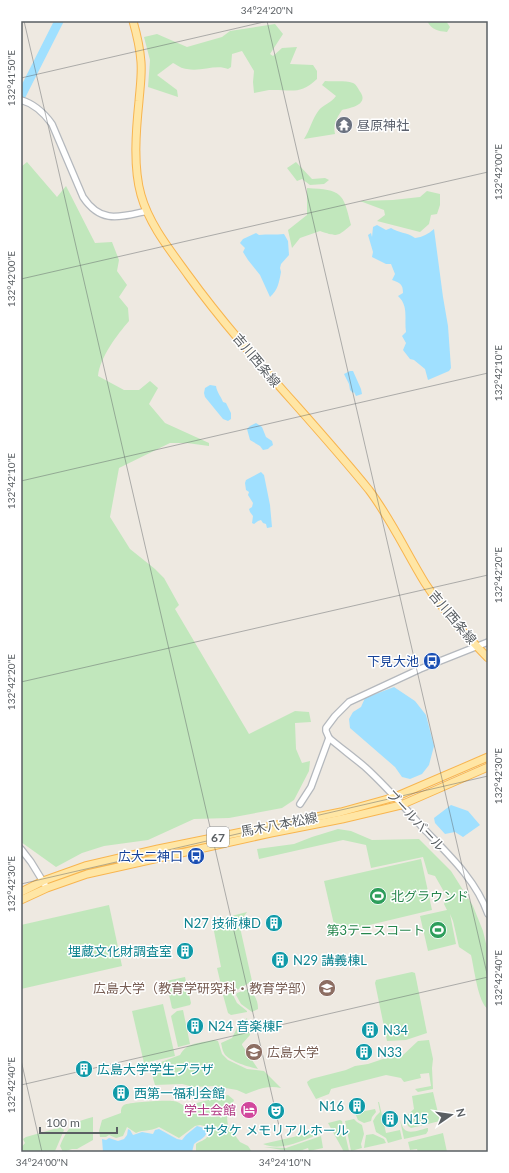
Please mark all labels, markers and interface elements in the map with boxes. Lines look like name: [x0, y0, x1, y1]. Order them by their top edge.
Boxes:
text: 34°24'20"N: [241, 4, 293, 16]
text: 132°41'50"E: [5, 50, 17, 106]
temple icon: 昼原神社: [334, 115, 354, 135]
place label: 昼原神社: [357, 117, 409, 133]
text: 132°42'00"E: [492, 144, 504, 200]
text: 132°42'00"E: [5, 251, 17, 307]
street label: 吉川西条線: [230, 330, 284, 390]
text: 132°42'10"E: [492, 345, 504, 401]
text: 132°42'10"E: [5, 453, 17, 509]
text: 132°42'20"E: [492, 547, 504, 603]
street label: 吉川西条線: [426, 587, 480, 647]
bus stop icon: 下見大池: [422, 651, 442, 671]
place label: 下見大池: [367, 653, 419, 669]
text: 132°42'20"E: [5, 654, 17, 710]
text: 132°42'30"E: [492, 748, 504, 804]
street label: ブールバール: [384, 786, 448, 854]
street label: 馬木八本松線: [239, 809, 319, 839]
road number: 67: [207, 827, 229, 847]
bus stop icon: 広大二神口: [186, 846, 206, 866]
place label: 広大二神口: [118, 848, 183, 864]
text: 132°42'30"E: [5, 856, 17, 912]
sports icon: 北グラウンド: [368, 886, 388, 906]
place label: 北グラウンド: [391, 888, 469, 904]
building icon: N27 技術棟D: [264, 913, 284, 933]
place label: N27 技術棟D: [184, 915, 261, 931]
sports icon: 第3テニスコート: [428, 920, 448, 940]
place label: 第3テニスコート: [326, 922, 425, 938]
building icon: 埋蔵文化財調査室: [175, 941, 195, 961]
place label: 埋蔵文化財調査室: [68, 943, 172, 959]
building icon: N29 講義棟L: [270, 950, 290, 970]
text: 132°42'40"E: [492, 950, 504, 1006]
place label: N29 講義棟L: [293, 952, 367, 968]
school or university icon: 広島大学（教育学研究科・教育学部）: [317, 978, 337, 998]
place label: 広島大学（教育学研究科・教育学部）: [93, 980, 314, 996]
building icon: N24 音楽棟F: [185, 1016, 205, 1036]
place label: N24 音楽棟F: [208, 1018, 283, 1034]
building icon: N34: [360, 1020, 380, 1040]
place label: N34: [383, 1022, 408, 1038]
school or university icon: 広島大学: [244, 1042, 264, 1062]
building icon: N33: [354, 1042, 374, 1062]
place label: 広島大学: [267, 1044, 319, 1060]
place label: N33: [377, 1044, 402, 1060]
text: 132°42'40"E: [5, 1057, 17, 1113]
building icon: 広島大学学生プラザ: [74, 1059, 94, 1079]
place label: 広島大学学生プラザ: [97, 1061, 214, 1077]
building icon: 西第一福利会館: [111, 1083, 131, 1103]
place label: 西第一福利会館: [134, 1085, 225, 1101]
north arrow: [431, 1095, 471, 1135]
building icon: N16: [347, 1096, 367, 1116]
place label: N16: [319, 1098, 344, 1114]
hotel icon: 学士会館: [239, 1100, 259, 1120]
theatre icon: サタケ メモリアルホール: [266, 1101, 286, 1121]
place label: 学士会館: [184, 1102, 236, 1118]
text: N: [454, 1107, 469, 1118]
scale bar: [40, 1109, 117, 1135]
building icon: N15: [380, 1109, 400, 1129]
place label: N15: [403, 1111, 428, 1127]
text: 100 m: [46, 1115, 80, 1130]
place label: サタケ メモリアルホール: [203, 1122, 349, 1138]
text: 34°24'00"N: [16, 1156, 68, 1168]
text: 34°24'10"N: [259, 1156, 311, 1168]

